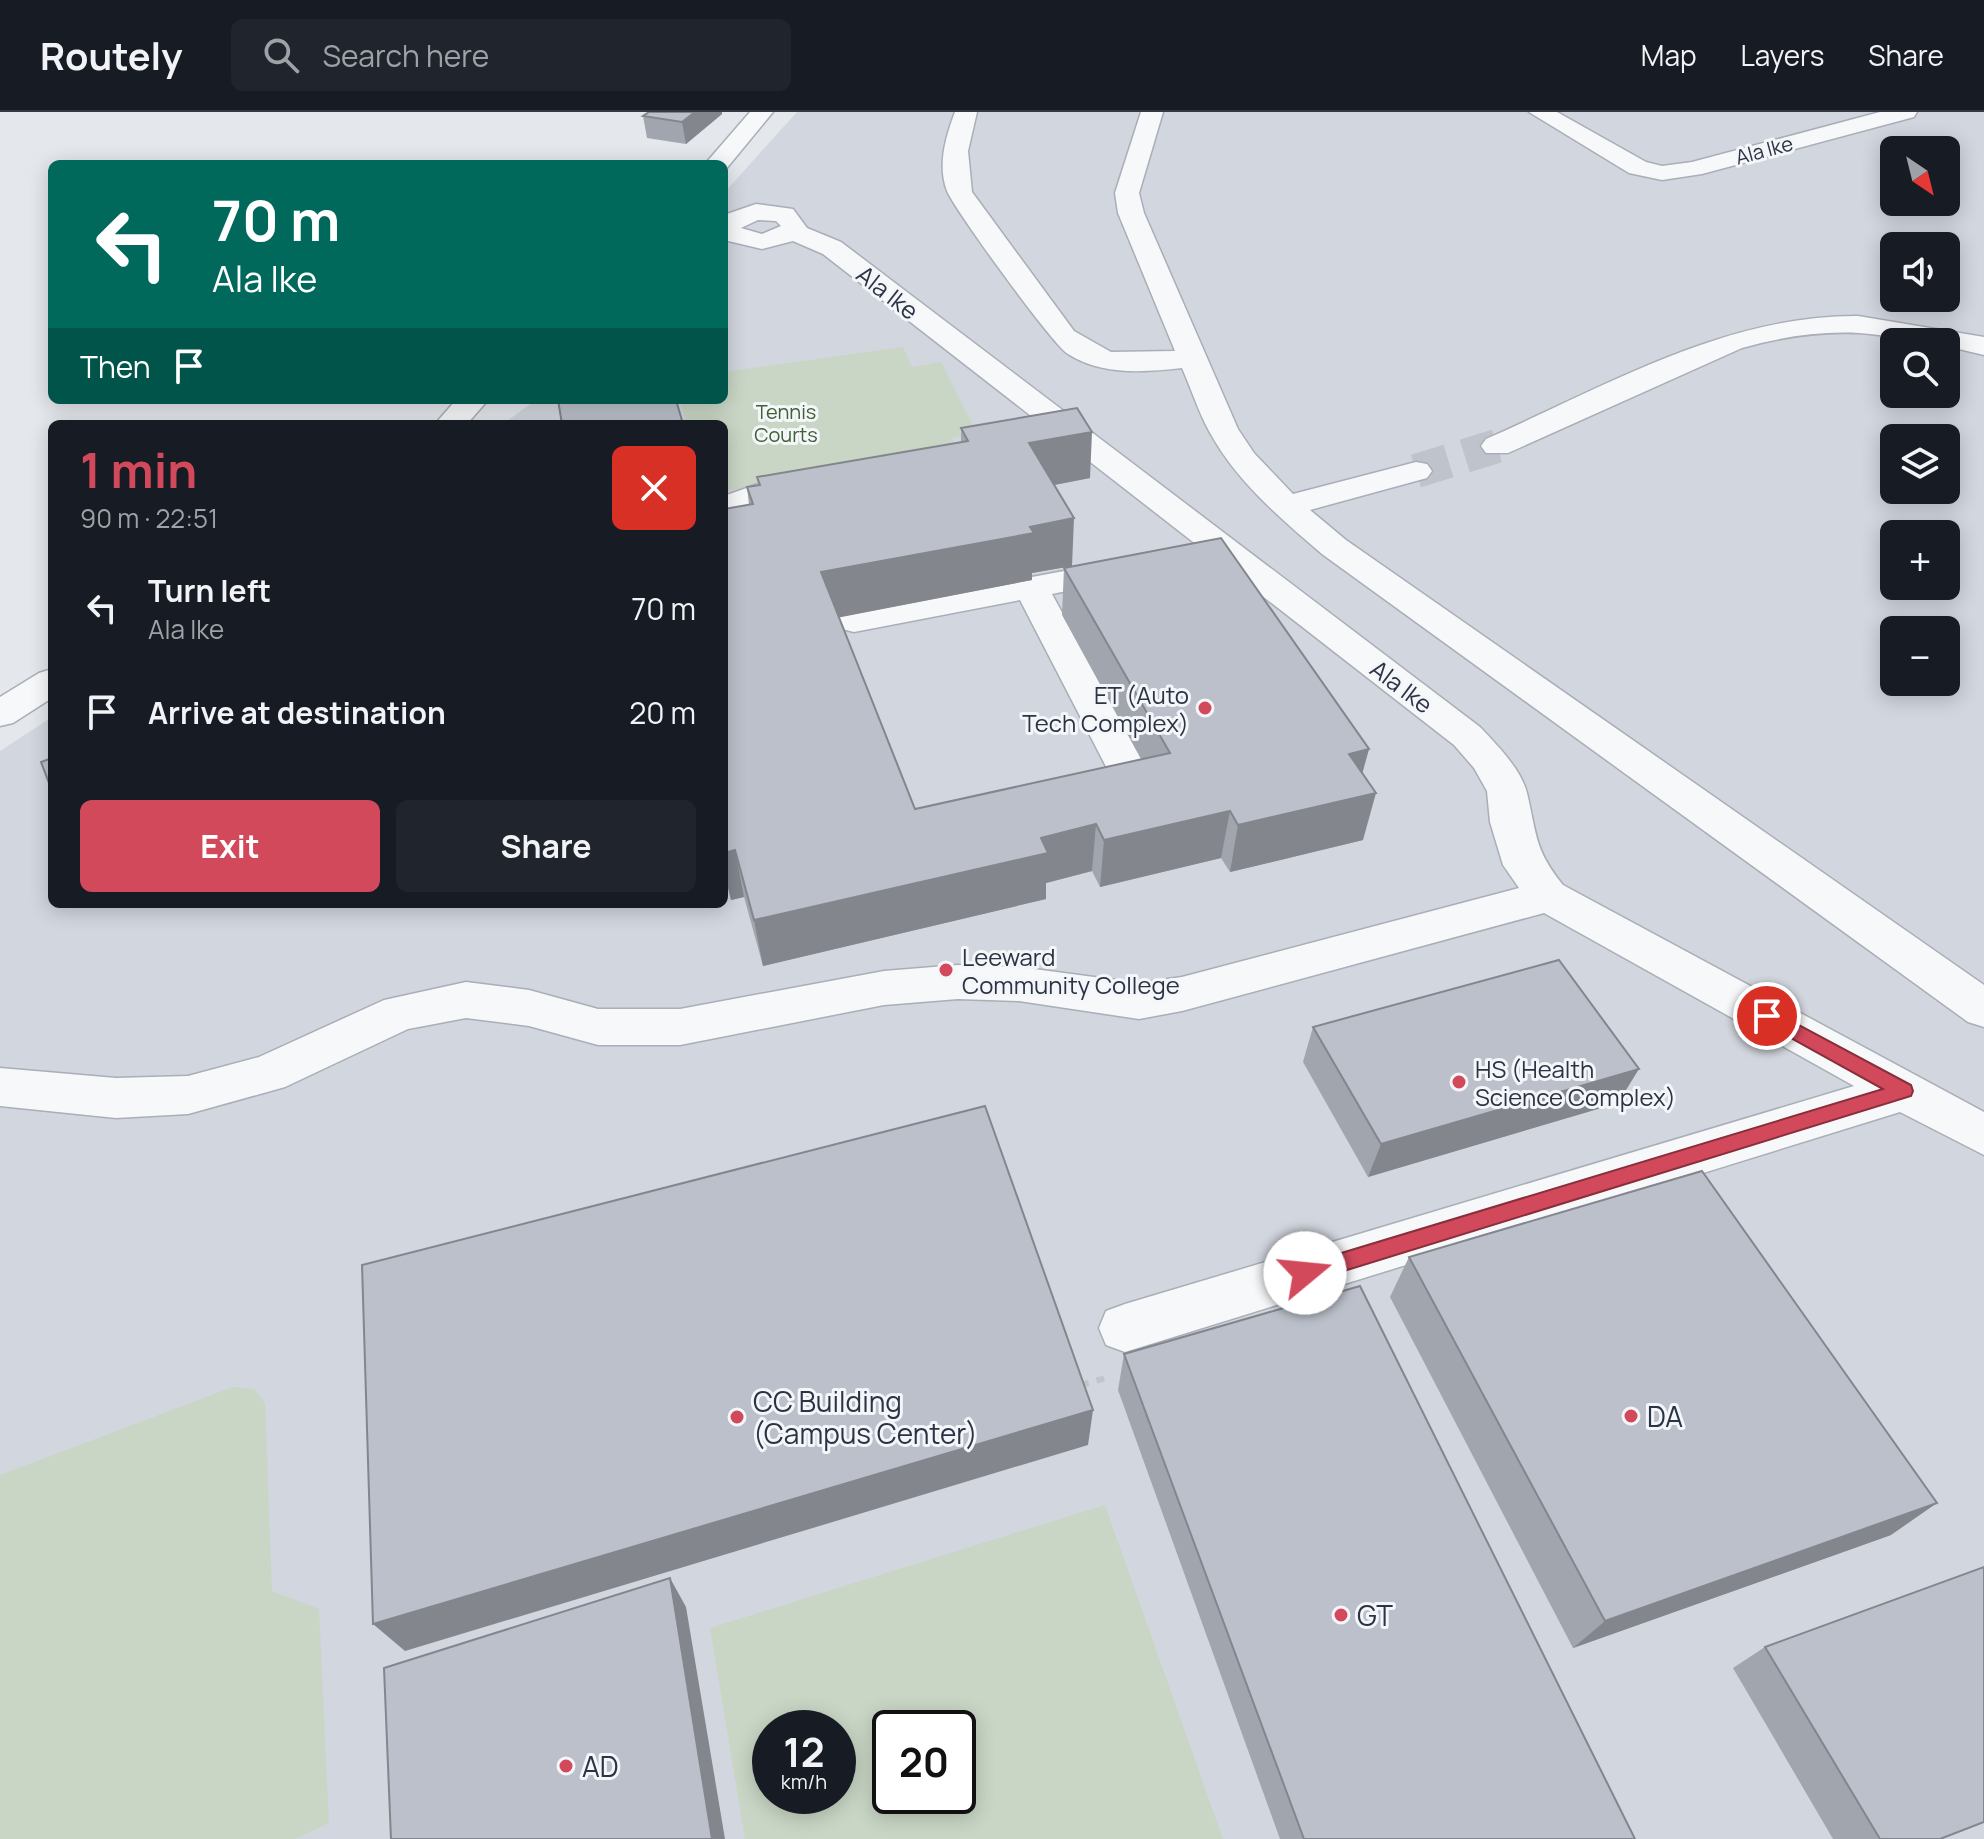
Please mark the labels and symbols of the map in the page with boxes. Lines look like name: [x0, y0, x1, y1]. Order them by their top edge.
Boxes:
street label: Ala Ike: [1732, 129, 1796, 171]
north arrow: [1880, 136, 1960, 216]
street label: Ala Ike: [850, 257, 926, 327]
park label: Tennis Courts: [754, 398, 818, 448]
street label: Ala Ike: [1364, 652, 1440, 720]
place label: ET (Auto Tech Complex): [1022, 678, 1189, 739]
marker: ET (Auto Tech Complex): [1196, 699, 1214, 717]
place label: Leeward Community College: [962, 940, 1180, 1001]
marker: Leeward Community College: [937, 961, 955, 979]
pin: [1733, 982, 1801, 1050]
place label: HS (Health Science Complex): [1475, 1052, 1676, 1113]
marker: HS (Health Science Complex): [1450, 1073, 1468, 1091]
position arrow: [1263, 1231, 1347, 1315]
place label: CC Building (Campus Center): [753, 1382, 978, 1452]
place label: DA: [1647, 1397, 1683, 1435]
marker: DA: [1622, 1407, 1640, 1425]
marker: CC Building (Campus Center): [728, 1408, 746, 1426]
place label: GT: [1357, 1596, 1393, 1634]
marker: GT: [1332, 1606, 1350, 1624]
speed limit sign: 20: [872, 1710, 976, 1814]
place label: AD: [582, 1747, 619, 1785]
marker: AD: [557, 1757, 575, 1775]

